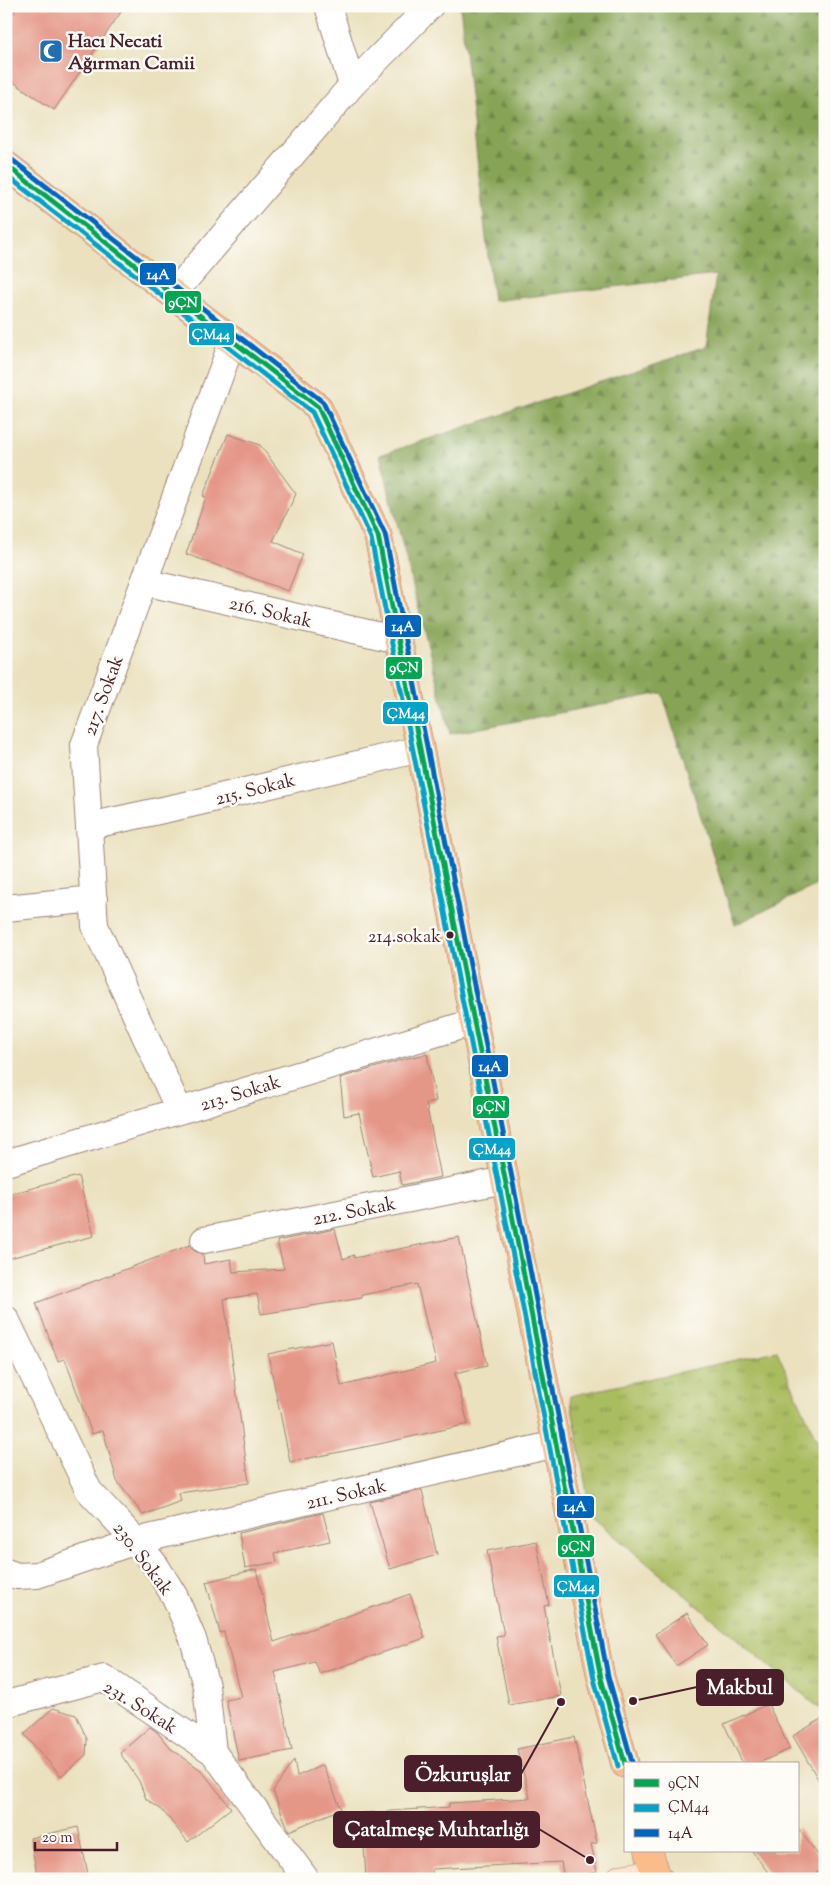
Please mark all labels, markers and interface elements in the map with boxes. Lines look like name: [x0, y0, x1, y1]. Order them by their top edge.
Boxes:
place label: Hacı Necati Ağırman Camii: [68, 29, 195, 78]
mosque icon: Hacı Necati Ağırman Camii: [38, 38, 64, 64]
line badge: 14A: [139, 262, 177, 286]
text: 14A: [146, 266, 170, 286]
line badge: 9ÇN: [164, 290, 202, 314]
text: 9ÇN: [168, 294, 198, 314]
line badge: ÇM44: [188, 322, 235, 346]
text: ÇM44: [192, 326, 230, 346]
street label: 216. Sokak: [226, 591, 315, 636]
line badge: 14A: [384, 614, 422, 638]
text: 14A: [391, 618, 415, 638]
street label: 217. Sokak: [77, 651, 132, 740]
line badge: 9ÇN: [385, 656, 423, 680]
text: 9ÇN: [389, 659, 419, 679]
line badge: ÇM44: [382, 701, 429, 725]
text: ÇM44: [387, 705, 425, 725]
street label: 215. Sokak: [213, 767, 299, 813]
place label: 214.sokak: [368, 925, 441, 951]
marker: 214.sokak: [445, 930, 455, 940]
line badge: 14A: [471, 1054, 509, 1078]
text: 14A: [478, 1058, 502, 1078]
street label: 213. Sokak: [197, 1069, 285, 1119]
line badge: 9ÇN: [472, 1095, 510, 1119]
text: 9ÇN: [476, 1098, 506, 1118]
line badge: ÇM44: [468, 1137, 516, 1161]
text: ÇM44: [473, 1141, 511, 1161]
street label: 212. Sokak: [311, 1191, 399, 1234]
street label: 211. Sokak: [304, 1473, 390, 1518]
line badge: 14A: [556, 1495, 595, 1519]
text: 14A: [563, 1498, 587, 1518]
street label: 230. Sokak: [105, 1517, 179, 1602]
line badge: 9ÇN: [557, 1534, 595, 1558]
text: 9ÇN: [561, 1538, 591, 1558]
line badge: ÇM44: [553, 1574, 600, 1598]
text: ÇM44: [557, 1578, 595, 1598]
callout: Makbul: [697, 1670, 783, 1705]
street label: 231. Sokak: [97, 1675, 183, 1742]
text: Makbul: [707, 1675, 774, 1704]
callout: Özkuruşlar: [405, 1756, 521, 1791]
text: Özkuruşlar: [415, 1761, 511, 1791]
legend: [624, 1762, 798, 1852]
text: 9ÇN: [668, 1774, 699, 1795]
text: ÇM44: [668, 1798, 709, 1819]
callout: Çatalmeşe Muhtarlığı: [334, 1812, 539, 1847]
text: Çatalmeşe Muhtarlığı: [345, 1817, 530, 1846]
scale bar: [35, 1820, 118, 1852]
text: 14A: [668, 1824, 693, 1845]
text: 20 m: [42, 1828, 73, 1849]

